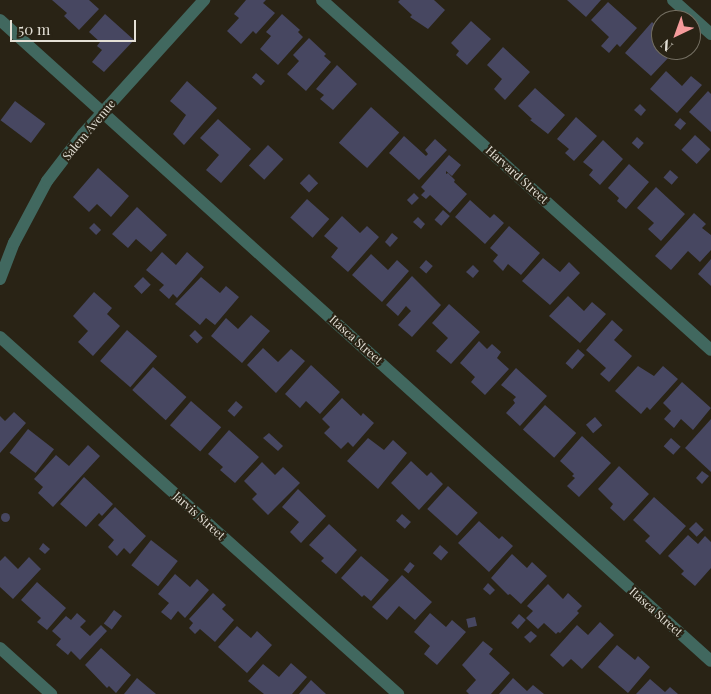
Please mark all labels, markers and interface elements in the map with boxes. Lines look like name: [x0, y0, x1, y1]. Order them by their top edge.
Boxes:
scale bar: [12, 10, 139, 42]
north arrow: [651, 10, 701, 60]
text: 50 m: [18, 19, 50, 39]
text: N: [656, 35, 676, 56]
street label: Salem Avenue: [59, 97, 119, 163]
street label: Harvard Street: [483, 143, 551, 207]
street label: Itasca Street: [326, 312, 386, 368]
street label: Jarvis Street: [170, 489, 228, 543]
street label: Itasca Street: [626, 584, 686, 640]

